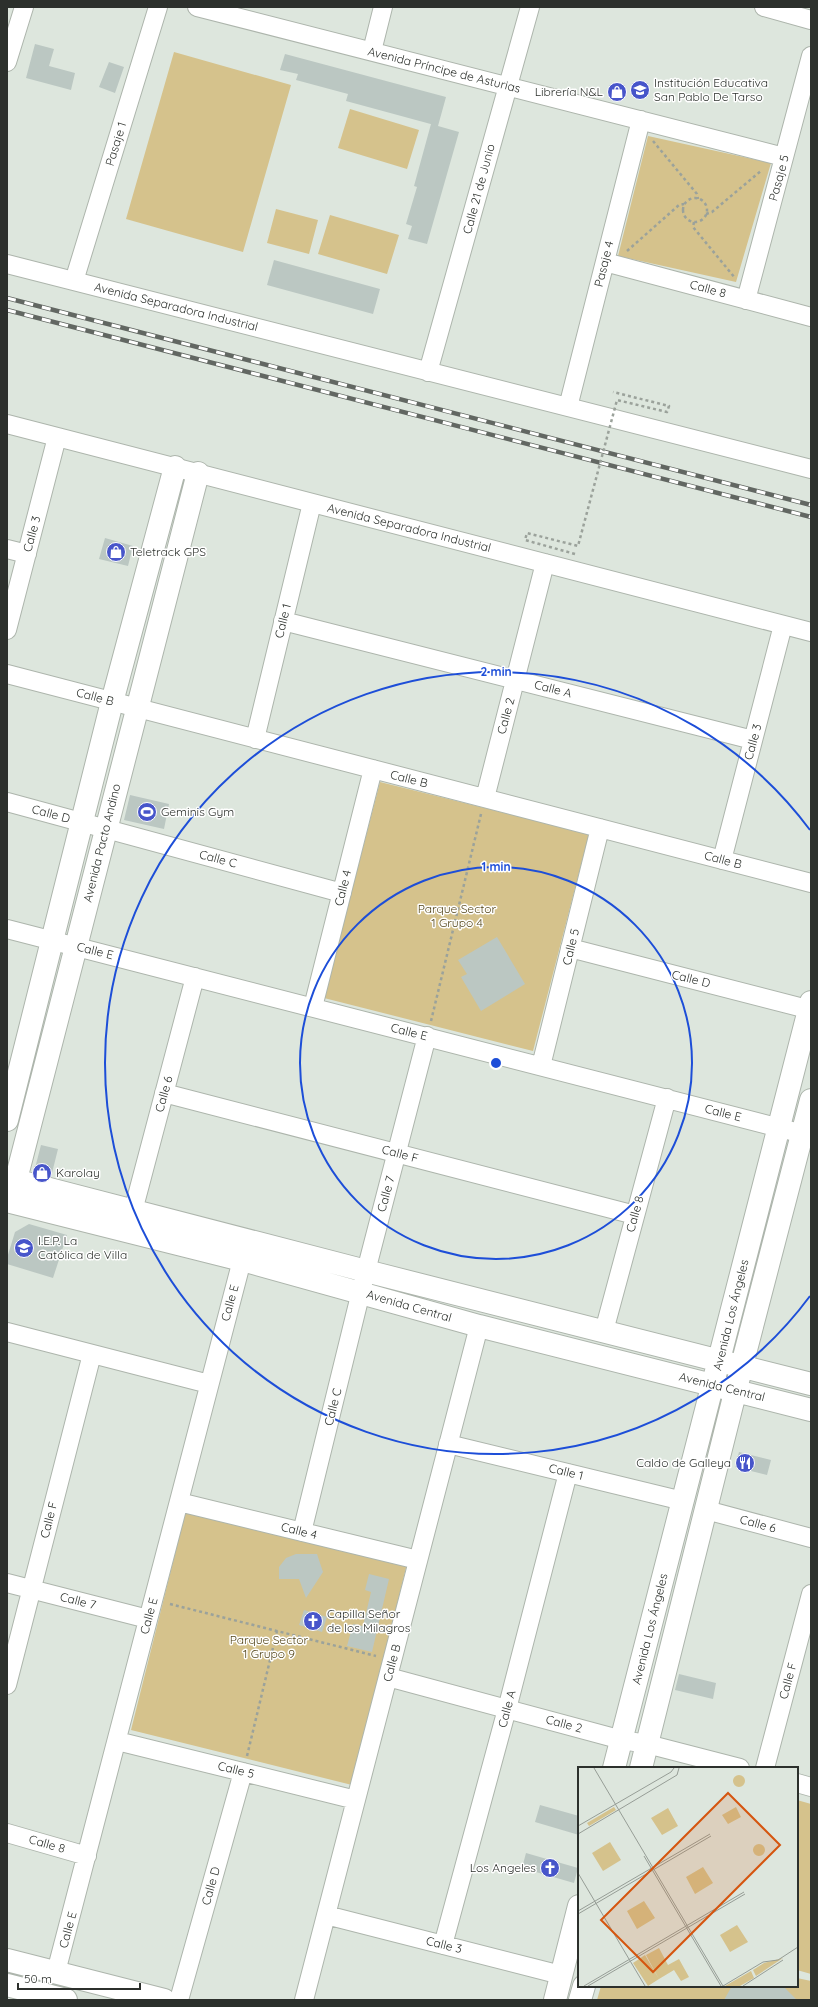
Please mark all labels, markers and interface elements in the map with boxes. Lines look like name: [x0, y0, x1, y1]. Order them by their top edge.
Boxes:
street label: Avenida Príncipe de Asturias: [366, 43, 522, 96]
place label: Institución Educativa San Pablo De Tarso: [654, 75, 768, 104]
school or university icon: Institución Educativa San Pablo De Tarso: [629, 79, 651, 101]
shop icon: Librería N&L: [606, 81, 628, 103]
place label: Librería N&L: [535, 84, 604, 99]
street label: Pasaje 1: [102, 120, 129, 168]
street label: Calle 21 de Junio: [459, 142, 498, 236]
street label: Pasaje 5: [765, 153, 792, 203]
street label: Pasaje 4: [591, 239, 616, 288]
street label: Calle 8: [688, 276, 728, 301]
street label: Avenida Separadora Industrial: [93, 279, 260, 334]
street label: Avenida Separadora Industrial: [326, 500, 493, 555]
street label: Calle 3: [20, 514, 44, 554]
shop icon: Teletrack GPS: [105, 541, 127, 563]
place label: Teletrack GPS: [130, 544, 206, 559]
street label: Calle 1: [271, 602, 294, 640]
text: 2 min: [480, 664, 512, 679]
street label: Calle A: [533, 677, 574, 700]
street label: Calle B: [75, 684, 116, 709]
street label: Calle 2: [493, 696, 518, 736]
street label: Calle 3: [741, 722, 765, 762]
street label: Calle B: [389, 767, 430, 790]
street label: Avenida Pacto Andino: [80, 782, 124, 904]
street label: Calle D: [30, 801, 72, 826]
sports icon: Geminis Gym: [136, 801, 158, 823]
place label: Geminis Gym: [161, 804, 234, 819]
street label: Calle C: [198, 846, 239, 871]
street label: Calle B: [703, 847, 744, 872]
text: 1 min: [481, 859, 511, 874]
street label: Calle 4: [331, 868, 354, 908]
park label: Parque Sector 1 Grupo 4: [418, 901, 497, 930]
street label: Calle 5: [559, 927, 582, 967]
street label: Calle E: [75, 939, 115, 962]
street label: Calle D: [670, 966, 712, 991]
street label: Calle E: [389, 1020, 429, 1043]
centre of rings: [489, 1056, 503, 1070]
street label: Calle 6: [151, 1074, 176, 1114]
street label: Calle E: [703, 1101, 743, 1124]
street label: Calle F: [380, 1141, 420, 1166]
shop icon: Karolay: [31, 1162, 53, 1184]
place label: Karolay: [56, 1165, 100, 1180]
street label: Calle 7: [374, 1174, 398, 1214]
street label: Calle 8: [622, 1194, 647, 1234]
place label: I.E.P. La Católica de Villa: [38, 1233, 127, 1262]
school or university icon: I.E.P. La Católica de Villa: [13, 1237, 35, 1259]
street label: Avenida Los Ángeles: [709, 1257, 752, 1372]
street label: Calle E: [217, 1283, 242, 1323]
street label: Avenida Central: [365, 1286, 453, 1325]
street label: Avenida Central: [678, 1369, 767, 1404]
street label: Calle C: [321, 1386, 344, 1427]
restaurant icon: Caldo de Galleya: [734, 1452, 756, 1474]
place label: Caldo de Galleya: [636, 1455, 731, 1470]
street label: Calle 1: [547, 1460, 585, 1483]
street label: Calle F: [37, 1500, 60, 1540]
street label: Calle 6: [738, 1511, 778, 1536]
street label: Calle 4: [279, 1519, 319, 1542]
street label: Avenida Los Ángeles: [628, 1571, 671, 1686]
street label: Calle 7: [58, 1589, 98, 1612]
street label: Calle E: [136, 1596, 161, 1636]
place label: Capilla Señor de los Milagros: [327, 1606, 411, 1635]
church icon: Capilla Señor de los Milagros: [302, 1610, 324, 1632]
park label: Parque Sector 1 Grupo 9: [230, 1632, 309, 1661]
street label: Calle B: [379, 1642, 404, 1683]
street label: Calle F: [775, 1661, 800, 1701]
street label: Calle A: [494, 1688, 519, 1729]
street label: Calle 2: [544, 1711, 584, 1736]
street label: Calle 5: [216, 1758, 256, 1781]
inset map: [578, 1767, 798, 1987]
street label: Calle 8: [27, 1831, 67, 1856]
church icon: Los Angeles: [539, 1857, 561, 1879]
place label: Los Angeles: [470, 1860, 536, 1875]
street label: Calle D: [198, 1865, 223, 1907]
street label: Calle E: [55, 1910, 80, 1950]
street label: Calle 3: [424, 1933, 464, 1956]
scale bar: [18, 1965, 140, 1991]
text: 50 m: [24, 1971, 52, 1986]

